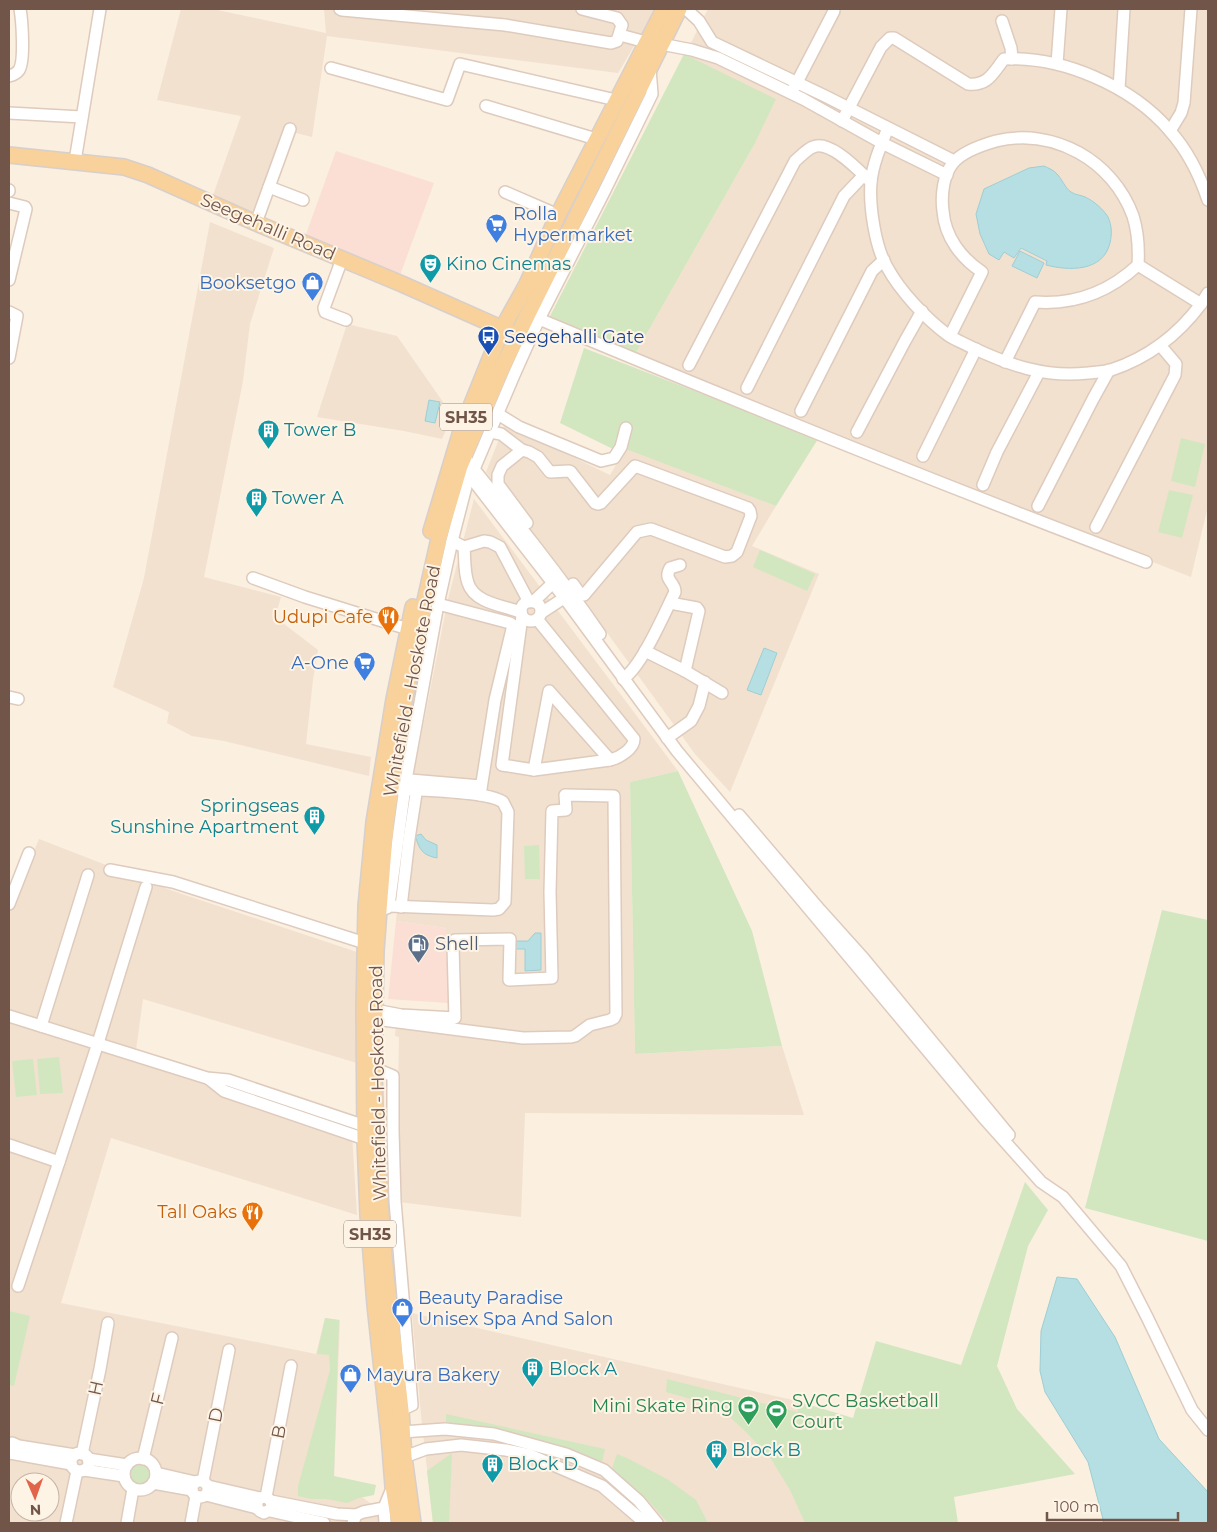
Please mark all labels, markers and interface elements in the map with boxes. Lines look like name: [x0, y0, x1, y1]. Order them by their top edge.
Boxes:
street label: Seegehalli Road: [197, 189, 339, 265]
place label: Rolla Hypermarket: [513, 203, 633, 246]
supermarket icon: Rolla Hypermarket: [485, 212, 509, 243]
theatre icon: Kino Cinemas: [418, 252, 442, 283]
place label: Kino Cinemas: [446, 253, 571, 275]
shop icon: Booksetgo: [300, 271, 324, 302]
place label: Booksetgo: [199, 272, 296, 294]
bus stop icon: Seegehalli Gate: [476, 325, 500, 356]
place label: Seegehalli Gate: [504, 326, 645, 348]
road number: SH35: [440, 404, 492, 431]
building icon: Tower B: [256, 418, 280, 449]
place label: Tower B: [284, 419, 356, 441]
building icon: Tower A: [244, 486, 268, 517]
place label: Tower A: [272, 487, 344, 509]
street label: Whitefield - Hoskote Road: [379, 563, 445, 799]
restaurant icon: Udupi Cafe: [377, 605, 401, 636]
place label: Udupi Cafe: [273, 606, 373, 628]
supermarket icon: A-One: [353, 651, 377, 682]
place label: A-One: [291, 652, 349, 674]
place label: Springseas Sunshine Apartment: [110, 795, 299, 838]
building icon: Springseas Sunshine Apartment: [303, 804, 327, 835]
fuel station icon: Shell: [407, 932, 431, 963]
place label: Shell: [435, 933, 479, 955]
street label: Whitefield - Hoskote Road: [365, 965, 391, 1201]
restaurant icon: Tall Oaks: [241, 1200, 265, 1231]
place label: Tall Oaks: [157, 1201, 237, 1223]
road number: SH35: [344, 1220, 396, 1248]
place label: Beauty Paradise Unisex Spa And Salon: [418, 1287, 614, 1330]
shop icon: Beauty Paradise Unisex Spa And Salon: [390, 1296, 414, 1327]
building icon: Block A: [521, 1357, 545, 1388]
place label: Block A: [549, 1358, 617, 1380]
shop icon: Mayura Bakery: [338, 1363, 362, 1394]
place label: Mayura Bakery: [366, 1364, 500, 1386]
street label: H: [84, 1379, 108, 1397]
place label: SVCC Basketball Court: [792, 1390, 939, 1433]
street label: F: [146, 1391, 170, 1407]
sports icon: Mini Skate Ring: [737, 1394, 761, 1425]
place label: Mini Skate Ring: [592, 1395, 733, 1417]
sports icon: SVCC Basketball Court: [764, 1399, 788, 1430]
street label: D: [204, 1406, 228, 1424]
street label: B: [267, 1423, 291, 1441]
building icon: Block B: [704, 1438, 728, 1469]
place label: Block B: [732, 1439, 801, 1461]
building icon: Block D: [480, 1452, 504, 1483]
place label: Block D: [508, 1453, 578, 1475]
north arrow: [10, 1472, 60, 1522]
scale bar: [1047, 1490, 1178, 1522]
text: 100 m: [1054, 1497, 1099, 1516]
text: N: [29, 1501, 41, 1519]

